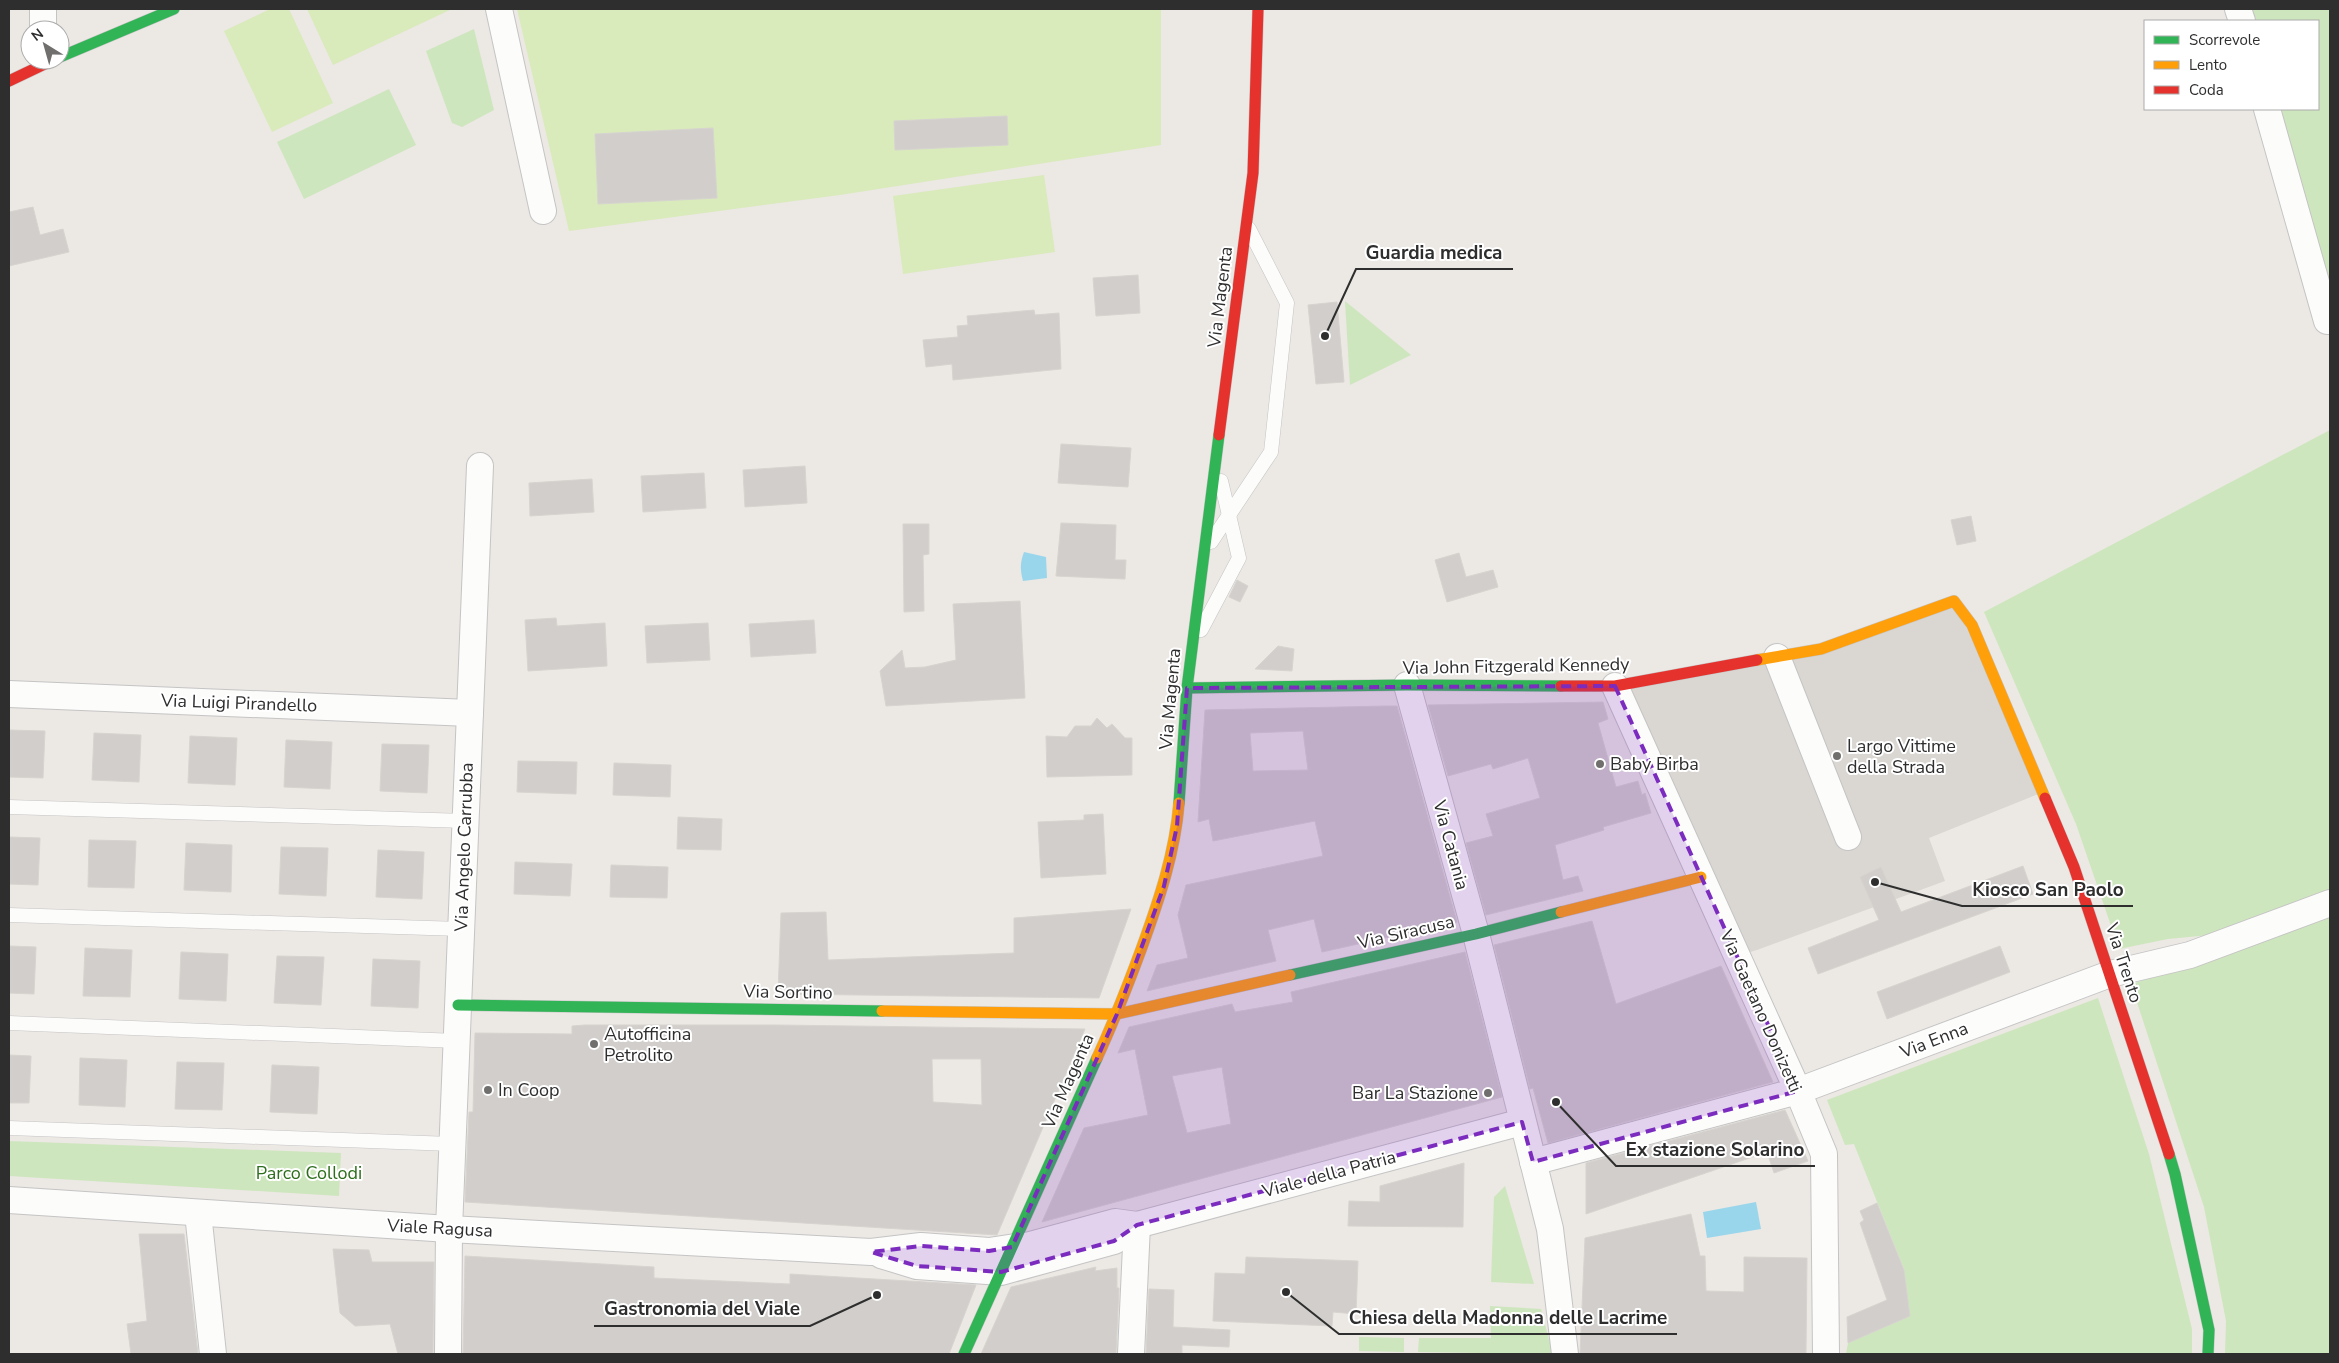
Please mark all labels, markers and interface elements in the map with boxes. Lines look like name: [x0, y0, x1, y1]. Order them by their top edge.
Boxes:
north arrow: [20, 20, 70, 70]
legend: [2144, 20, 2319, 110]
text: N: [28, 24, 47, 46]
text: Scorrevole: [2189, 30, 2260, 50]
text: Lento: [2189, 55, 2227, 75]
text: Coda: [2189, 80, 2224, 100]
callout: Guardia medica: [1356, 235, 1513, 269]
text: Guardia medica: [1366, 240, 1502, 266]
street label: Via Magenta: [1202, 245, 1238, 350]
street label: Via Magenta: [1154, 647, 1186, 752]
street label: Via John Fitzgerald Kennedy: [1401, 652, 1630, 680]
street label: Via Luigi Pirandello: [159, 688, 318, 718]
place label: Largo Vittime della Strada: [1847, 734, 1956, 779]
marker: Largo Vittime della Strada: [1831, 750, 1843, 762]
place label: Baby Birba: [1610, 752, 1699, 776]
marker: Baby Birba: [1594, 758, 1606, 770]
street label: Via Angelo Carrubba: [449, 762, 479, 933]
street label: Via Catania: [1427, 797, 1474, 892]
callout: Kiosco San Paolo: [1962, 872, 2133, 906]
text: Kiosco San Paolo: [1972, 877, 2124, 903]
street label: Via Siracusa: [1354, 909, 1457, 955]
street label: Via Trento: [2100, 919, 2148, 1006]
street label: Via Gaetano Donizetti: [1714, 925, 1808, 1096]
street label: Via Sortino: [742, 979, 833, 1005]
street label: Via Enna: [1896, 1016, 1972, 1064]
place label: Autofficina Petrolito: [604, 1022, 691, 1067]
street label: Via Magenta: [1036, 1030, 1100, 1133]
marker: Autofficina Petrolito: [588, 1038, 600, 1050]
place label: In Coop: [498, 1078, 559, 1102]
place label: Bar La Stazione: [1352, 1081, 1478, 1105]
marker: In Coop: [482, 1084, 494, 1096]
marker: Bar La Stazione: [1482, 1087, 1494, 1099]
callout: Ex stazione Solarino: [1616, 1132, 1815, 1166]
text: Ex stazione Solarino: [1626, 1137, 1804, 1163]
street label: Viale della Patria: [1259, 1145, 1398, 1204]
park label: Parco Collodi: [256, 1161, 362, 1185]
street label: Viale Ragusa: [385, 1213, 494, 1243]
callout: Gastronomia del Viale: [594, 1292, 810, 1326]
text: Gastronomia del Viale: [604, 1296, 800, 1322]
callout: Chiesa della Madonna delle Lacrime: [1339, 1300, 1677, 1334]
text: Chiesa della Madonna delle Lacrime: [1349, 1305, 1667, 1331]

